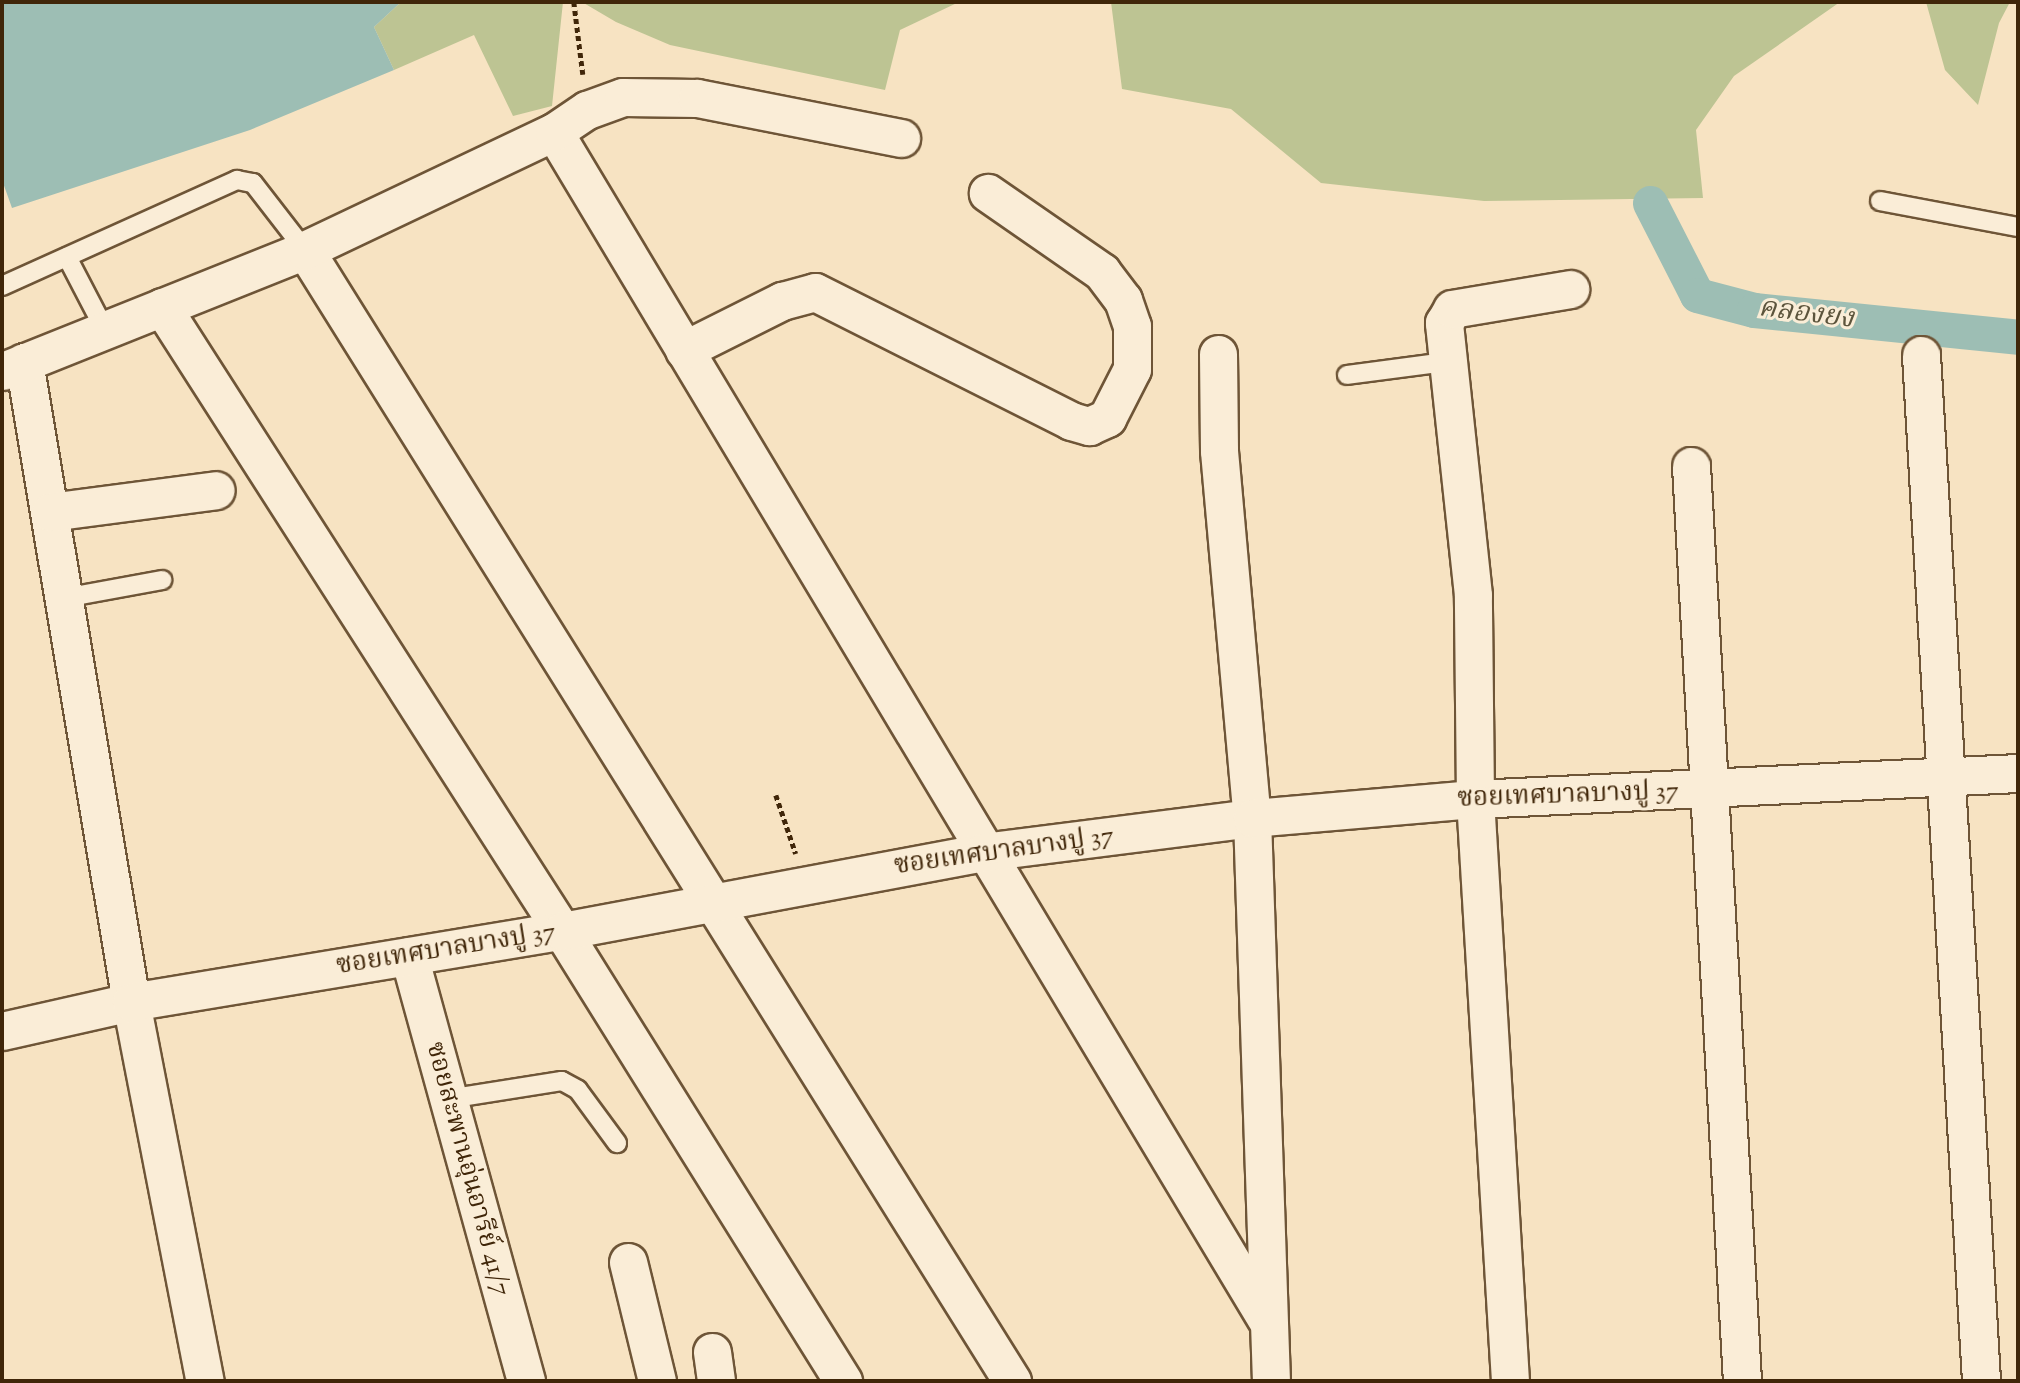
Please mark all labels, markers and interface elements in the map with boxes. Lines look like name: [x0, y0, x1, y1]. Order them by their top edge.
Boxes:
water label: คลองยง: [1757, 292, 1855, 336]
street label: ซอยเทศบาลบางปู 37: [1457, 777, 1679, 815]
street label: ซอยเทศบาลบางปู 37: [892, 821, 1116, 883]
street label: ซอยเทศบาลบางปู 37: [334, 917, 558, 983]
street label: ซอยสะพานอุ่นอารีย์ 41/7: [418, 1039, 516, 1299]

